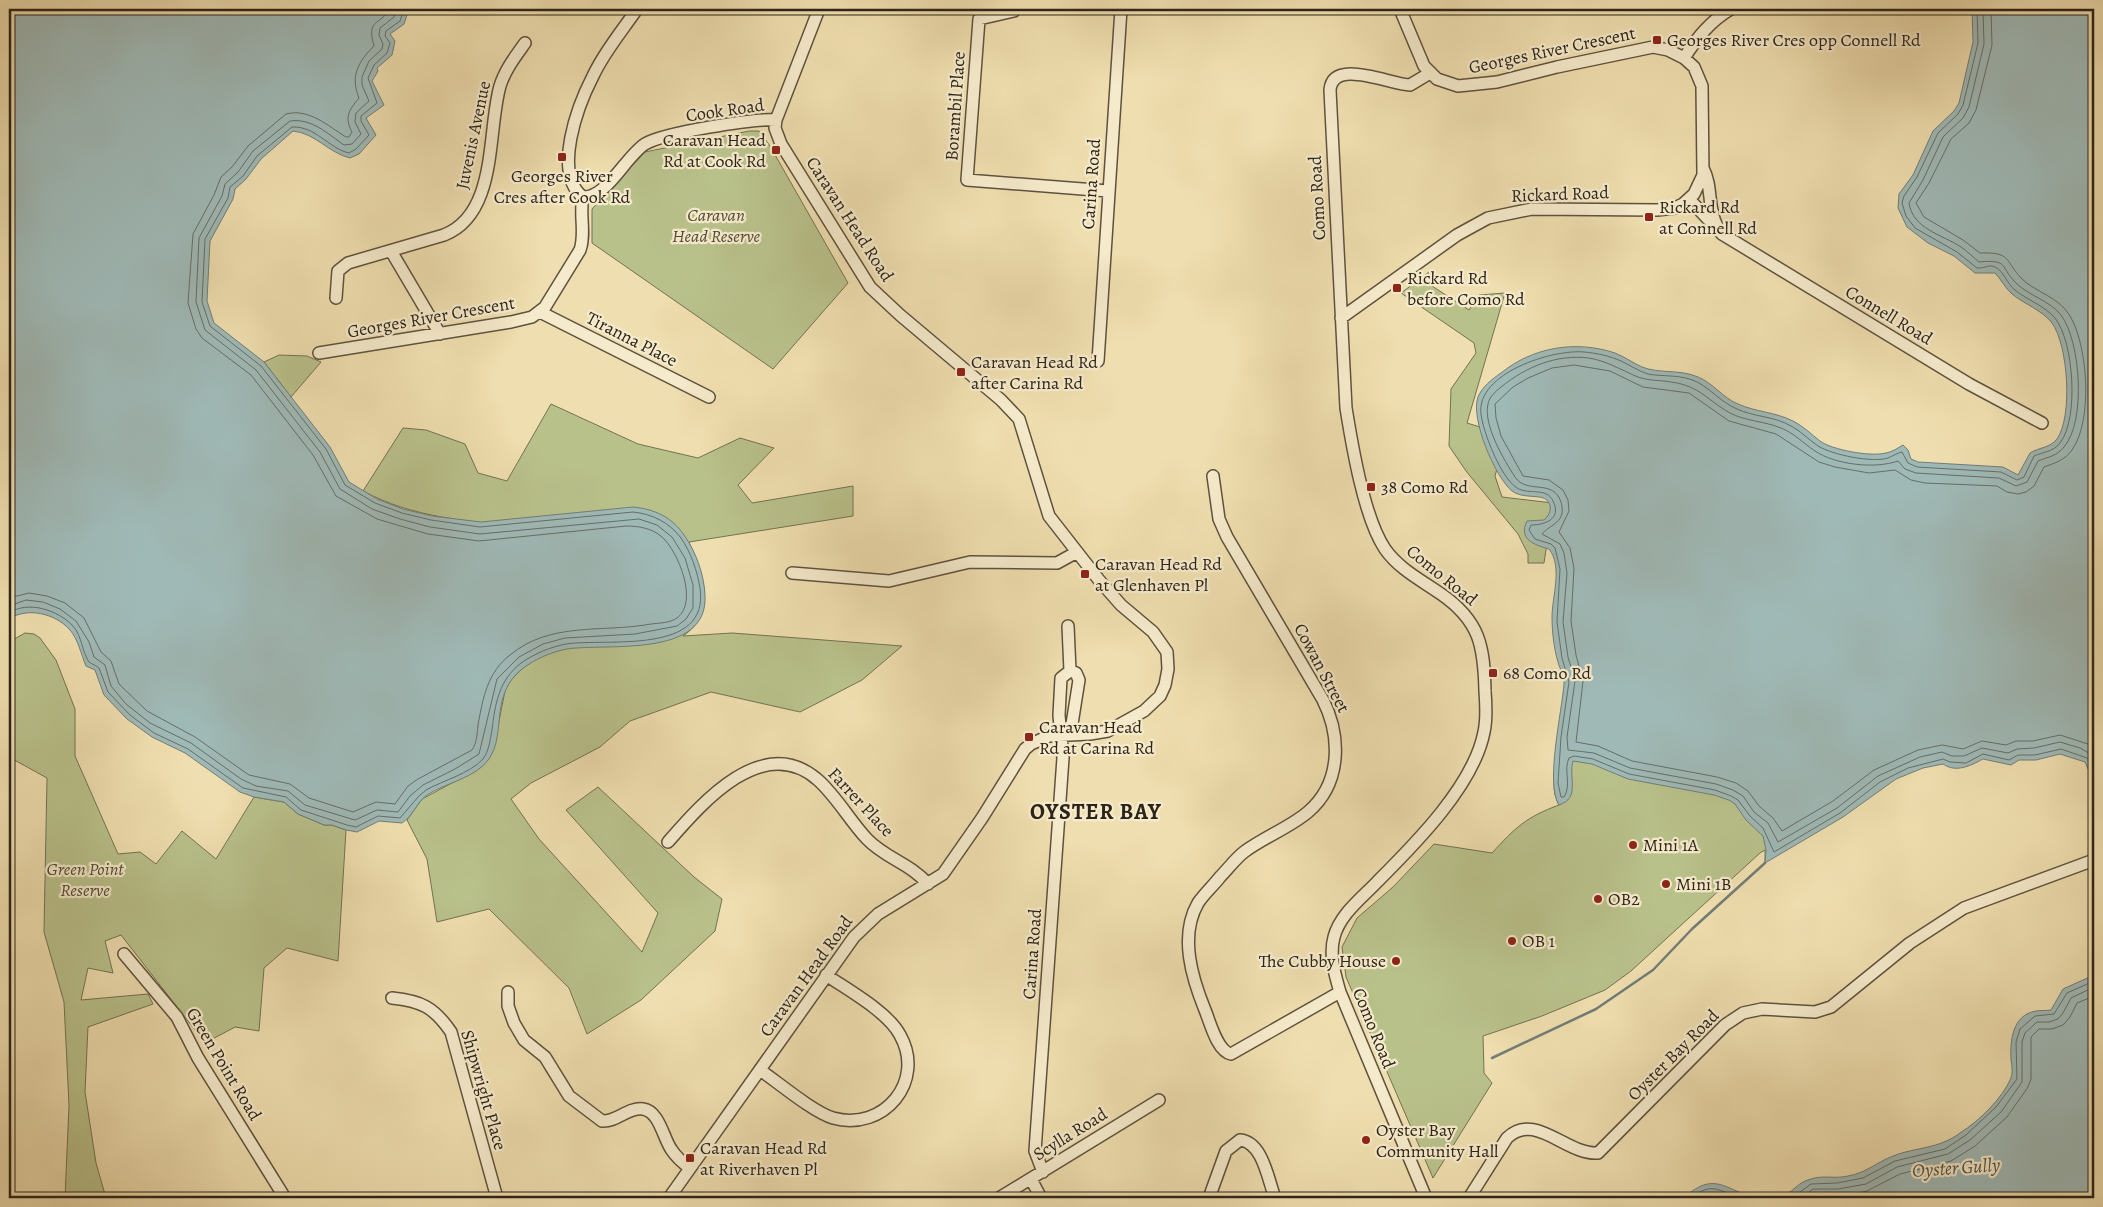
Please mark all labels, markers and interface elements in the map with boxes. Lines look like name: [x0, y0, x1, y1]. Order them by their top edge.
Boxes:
street label: Georges River Crescent: [1466, 21, 1638, 79]
place label: Georges River Cres opp Connell Rd: [1667, 28, 1921, 52]
marker: Georges River Cres opp Connell Rd: [1651, 34, 1663, 46]
street label: Borambil Place: [939, 50, 971, 162]
street label: Juvenis Avenue: [450, 79, 496, 191]
street label: Cook Road: [684, 93, 766, 127]
place label: Caravan Head Rd at Cook Rd: [663, 128, 766, 173]
street label: Carina Road: [1076, 137, 1106, 230]
marker: Caravan Head Rd at Cook Rd: [770, 144, 782, 156]
marker: Georges River Cres after Cook Rd: [556, 151, 568, 163]
street label: Caravan Head Road: [801, 152, 900, 286]
street label: Como Road: [1303, 155, 1331, 241]
place label: Georges River Cres after Cook Rd: [494, 164, 631, 209]
street label: Rickard Road: [1511, 180, 1610, 208]
place label: Rickard Rd at Connell Rd: [1659, 195, 1757, 240]
park label: Caravan Head Reserve: [672, 203, 761, 248]
marker: Rickard Rd at Connell Rd: [1643, 211, 1655, 223]
place label: Rickard Rd before Como Rd: [1407, 266, 1525, 311]
street label: Connell Road: [1841, 280, 1937, 351]
marker: Rickard Rd before Como Rd: [1391, 282, 1403, 294]
street label: Georges River Crescent: [345, 290, 517, 344]
street label: Tiranna Place: [582, 306, 682, 372]
place label: Caravan Head Rd after Carina Rd: [971, 350, 1098, 395]
marker: Caravan Head Rd after Carina Rd: [955, 366, 967, 378]
place label: 38 Como Rd: [1381, 475, 1469, 499]
marker: 38 Como Rd: [1365, 481, 1377, 493]
street label: Como Road: [1401, 539, 1483, 611]
place label: Caravan Head Rd at Glenhaven Pl: [1095, 552, 1222, 597]
marker: Caravan Head Rd at Glenhaven Pl: [1079, 568, 1091, 580]
street label: Cowan Street: [1288, 619, 1356, 717]
place label: 68 Como Rd: [1503, 661, 1591, 685]
marker: 68 Como Rd: [1487, 667, 1499, 679]
place label: Caravan Head Rd at Carina Rd: [1039, 715, 1154, 760]
marker: Caravan Head Rd at Carina Rd: [1023, 731, 1035, 743]
street label: Farrer Place: [823, 762, 899, 842]
district label: OYSTER BAY: [1030, 797, 1162, 827]
place label: Mini 1A: [1643, 833, 1699, 857]
marker: Mini 1A: [1627, 839, 1639, 851]
park label: Green Point Reserve: [47, 857, 124, 902]
place label: Mini 1B: [1676, 872, 1732, 896]
marker: Mini 1B: [1660, 878, 1672, 890]
place label: OB2: [1608, 887, 1640, 911]
marker: OB2: [1592, 893, 1604, 905]
street label: Carina Road: [1017, 907, 1047, 1000]
street label: Caravan Head Road: [754, 910, 858, 1041]
place label: OB 1: [1522, 929, 1555, 953]
marker: OB 1: [1506, 935, 1518, 947]
place label: The Cubby House: [1259, 949, 1386, 973]
marker: The Cubby House: [1390, 955, 1402, 967]
street label: Como Road: [1347, 984, 1401, 1072]
street label: Green Point Road: [181, 1003, 267, 1125]
street label: Oyster Bay Road: [1622, 1004, 1724, 1106]
street label: Shipwright Place: [455, 1027, 513, 1153]
street label: Scylla Road: [1028, 1102, 1112, 1166]
place label: Oyster Bay Community Hall: [1376, 1118, 1499, 1163]
marker: Oyster Bay Community Hall: [1360, 1134, 1372, 1146]
place label: Caravan Head Rd at Riverhaven Pl: [700, 1136, 827, 1181]
marker: Caravan Head Rd at Riverhaven Pl: [684, 1152, 696, 1164]
water label: Oyster Gully: [1911, 1152, 2002, 1184]

